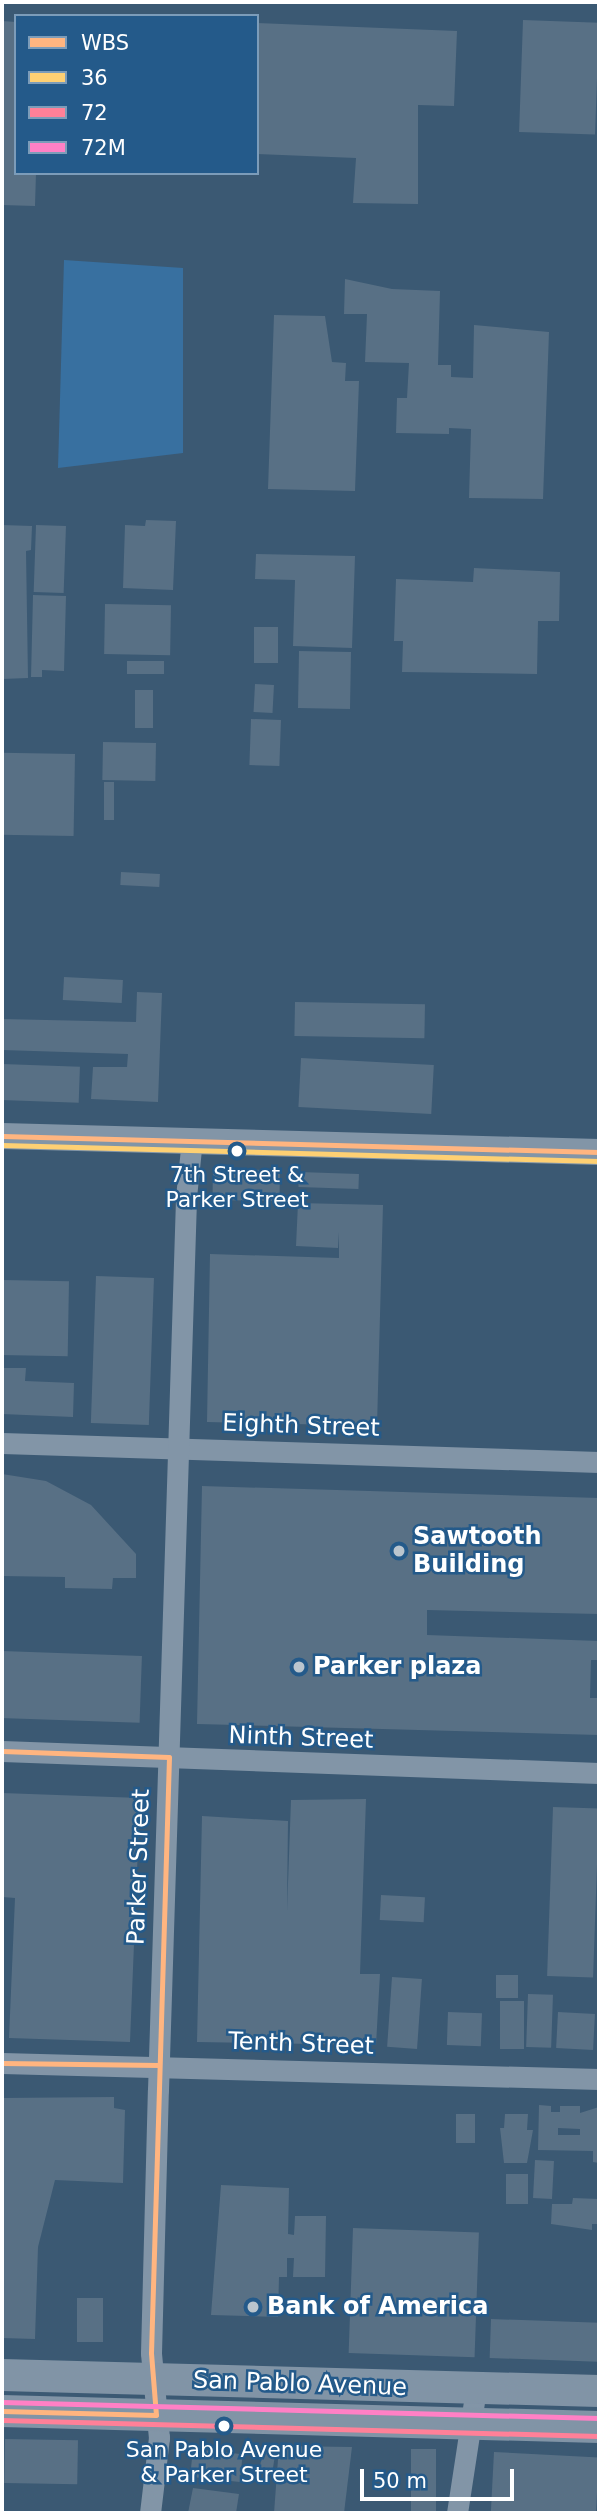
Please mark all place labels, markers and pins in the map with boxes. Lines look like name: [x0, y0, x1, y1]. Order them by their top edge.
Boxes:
marker: 7th Street & Parker Street: [230, 1144, 244, 1158]
place label: 7th Street & Parker Street: [165, 1161, 309, 1212]
place label: Sawtooth Building: [413, 1523, 542, 1579]
marker: Sawtooth Building: [391, 1543, 407, 1559]
place label: Parker plaza: [313, 1653, 482, 1681]
marker: Parker plaza: [291, 1659, 307, 1675]
place label: Bank of America: [267, 2293, 489, 2321]
marker: Bank of America: [245, 2299, 261, 2315]
marker: San Pablo Avenue & Parker Street: [217, 2419, 231, 2433]
place label: San Pablo Avenue & Parker Street: [126, 2436, 322, 2488]

